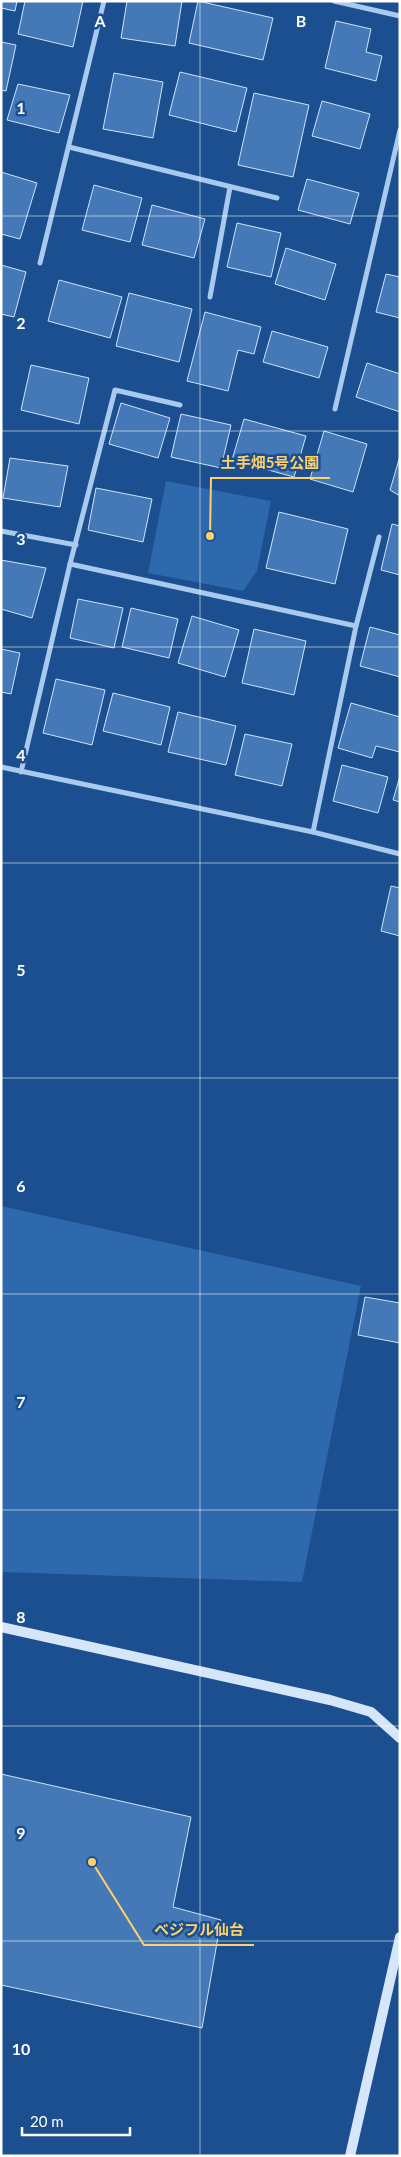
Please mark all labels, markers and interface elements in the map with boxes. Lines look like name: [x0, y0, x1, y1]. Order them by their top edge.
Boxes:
text: A: [93, 11, 106, 30]
text: B: [296, 11, 306, 30]
text: 1: [16, 98, 26, 117]
text: 2: [16, 313, 26, 332]
callout: 土手畑5号公園: [211, 448, 330, 478]
text: 土手畑5号公園: [221, 453, 319, 471]
text: 3: [16, 529, 26, 548]
text: 4: [16, 745, 26, 764]
text: 5: [16, 960, 26, 979]
text: 6: [16, 1176, 26, 1195]
text: 7: [16, 1392, 26, 1411]
text: 8: [16, 1607, 26, 1626]
text: 9: [16, 1823, 26, 1842]
callout: ベジフル仙台: [144, 1915, 254, 1945]
text: ベジフル仙台: [154, 1920, 244, 1938]
text: 10: [12, 2039, 30, 2058]
scale bar: [22, 2104, 130, 2136]
text: 20 m: [30, 2112, 64, 2130]

